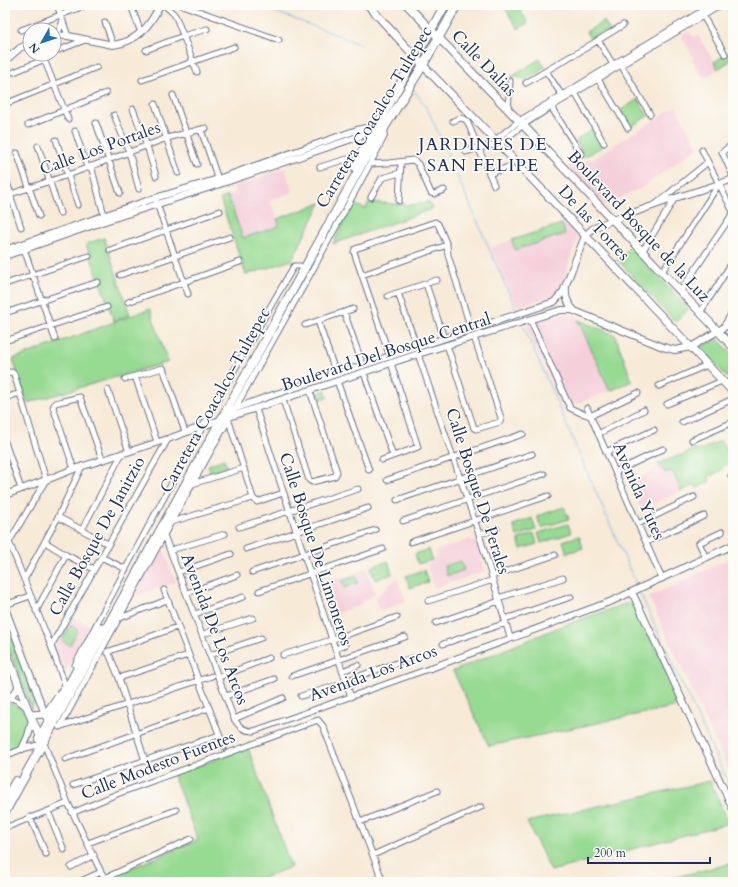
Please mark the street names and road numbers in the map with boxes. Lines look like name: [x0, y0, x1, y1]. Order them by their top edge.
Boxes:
street label: Carretera Coacalco-Tultepec: [310, 21, 438, 212]
street label: Calle Dalias: [446, 25, 522, 102]
street label: Calle Los Portales: [36, 115, 164, 181]
street label: Boulevard Bosque de la Luz: [562, 145, 716, 307]
street label: De las Torres: [553, 180, 635, 266]
street label: Carretera Coacalco-Tultepec: [154, 303, 276, 497]
street label: Boulevard Del Bosque Central: [278, 307, 494, 397]
street label: Calle Bosque De Perales: [440, 405, 516, 577]
street label: Avenida Yutes: [607, 439, 671, 544]
street label: Calle Bosque De Limoneros: [274, 450, 358, 649]
street label: Calle Bosque De Janitzio: [44, 452, 150, 620]
street label: Avenida De Los Arcos: [175, 550, 255, 708]
street label: Avenida Los Arcos: [306, 639, 440, 707]
street label: Calle Modesto Fuentes: [78, 725, 239, 805]

